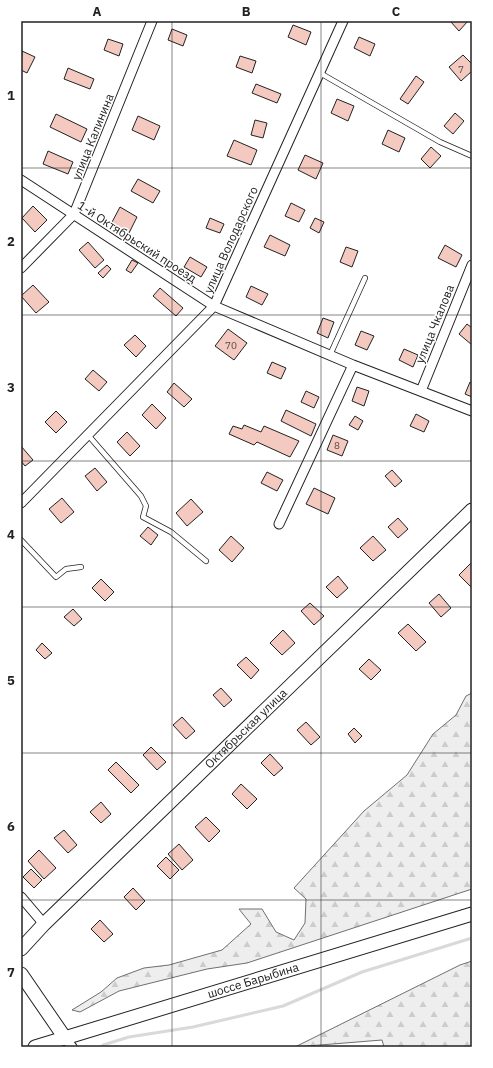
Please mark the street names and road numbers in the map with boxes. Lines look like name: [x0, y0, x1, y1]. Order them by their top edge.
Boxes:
street label: улица Калинина: [68, 91, 117, 182]
street label: улица Володарского: [200, 184, 261, 296]
street label: 1-й Октябрьский проезд: [75, 197, 200, 286]
street label: улица Чкалова: [412, 282, 457, 365]
street label: Октябрьская улица: [201, 685, 290, 771]
street label: шоссе Барыбина: [205, 959, 301, 1001]

